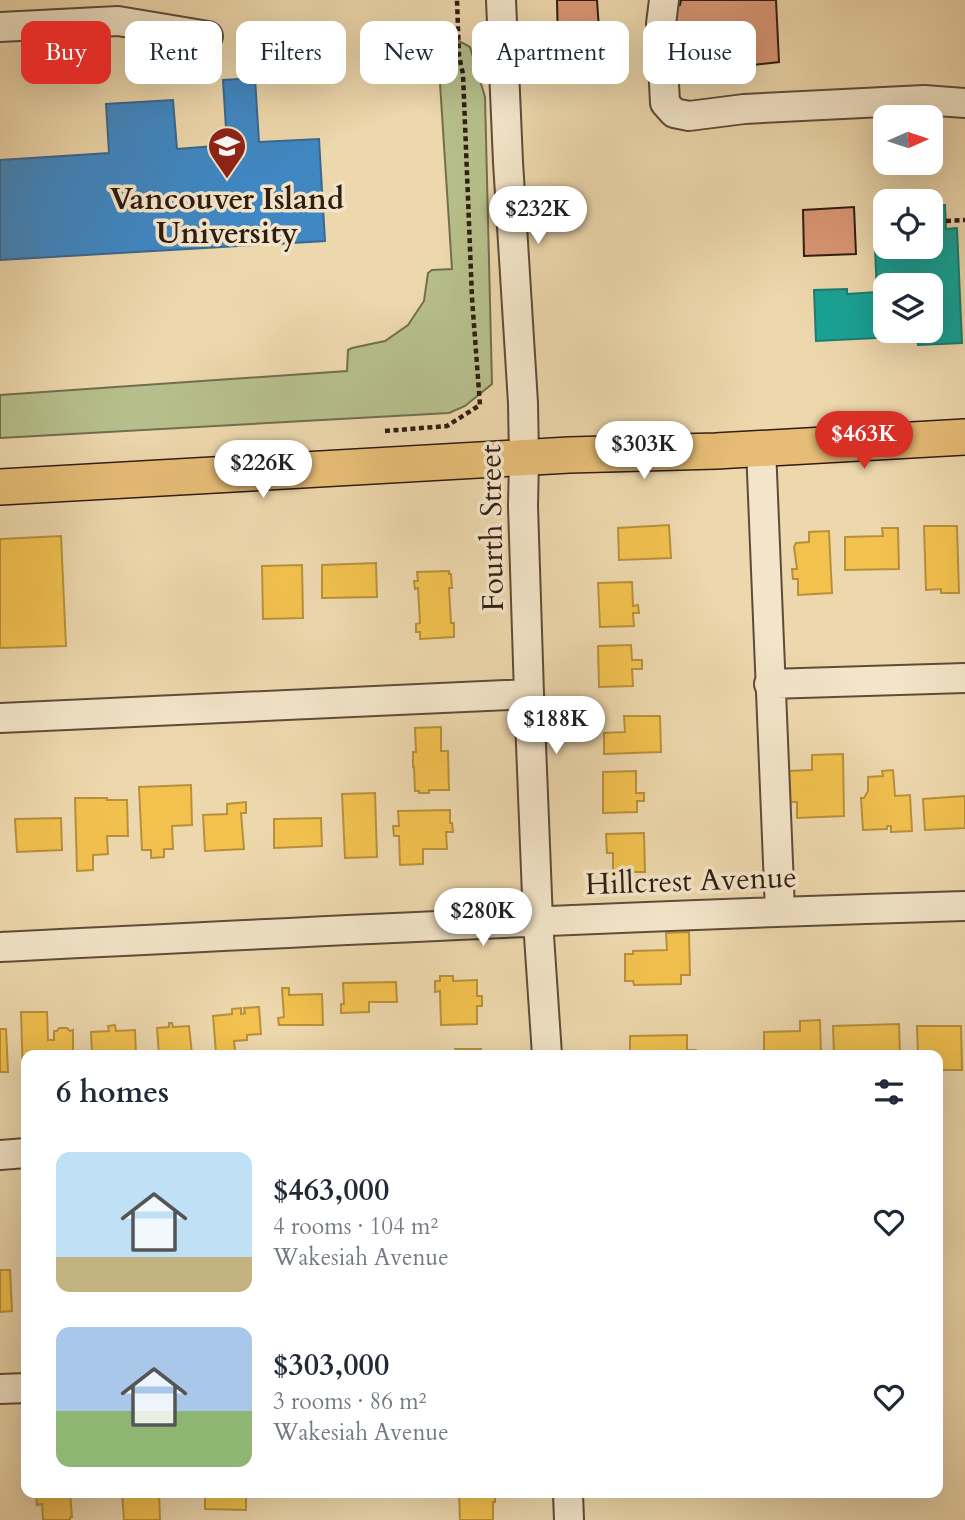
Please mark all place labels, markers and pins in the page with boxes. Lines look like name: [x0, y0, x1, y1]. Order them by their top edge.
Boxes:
school or university icon: Vancouver Island University: [206, 125, 248, 180]
place label: Vancouver Island University: [110, 179, 344, 254]
pin: $232K: [489, 187, 587, 246]
pin: $463K: [815, 412, 913, 471]
pin: $303K: [595, 421, 693, 481]
pin: $226K: [214, 440, 312, 500]
pin: $188K: [507, 696, 605, 756]
pin: $280K: [434, 888, 532, 948]

